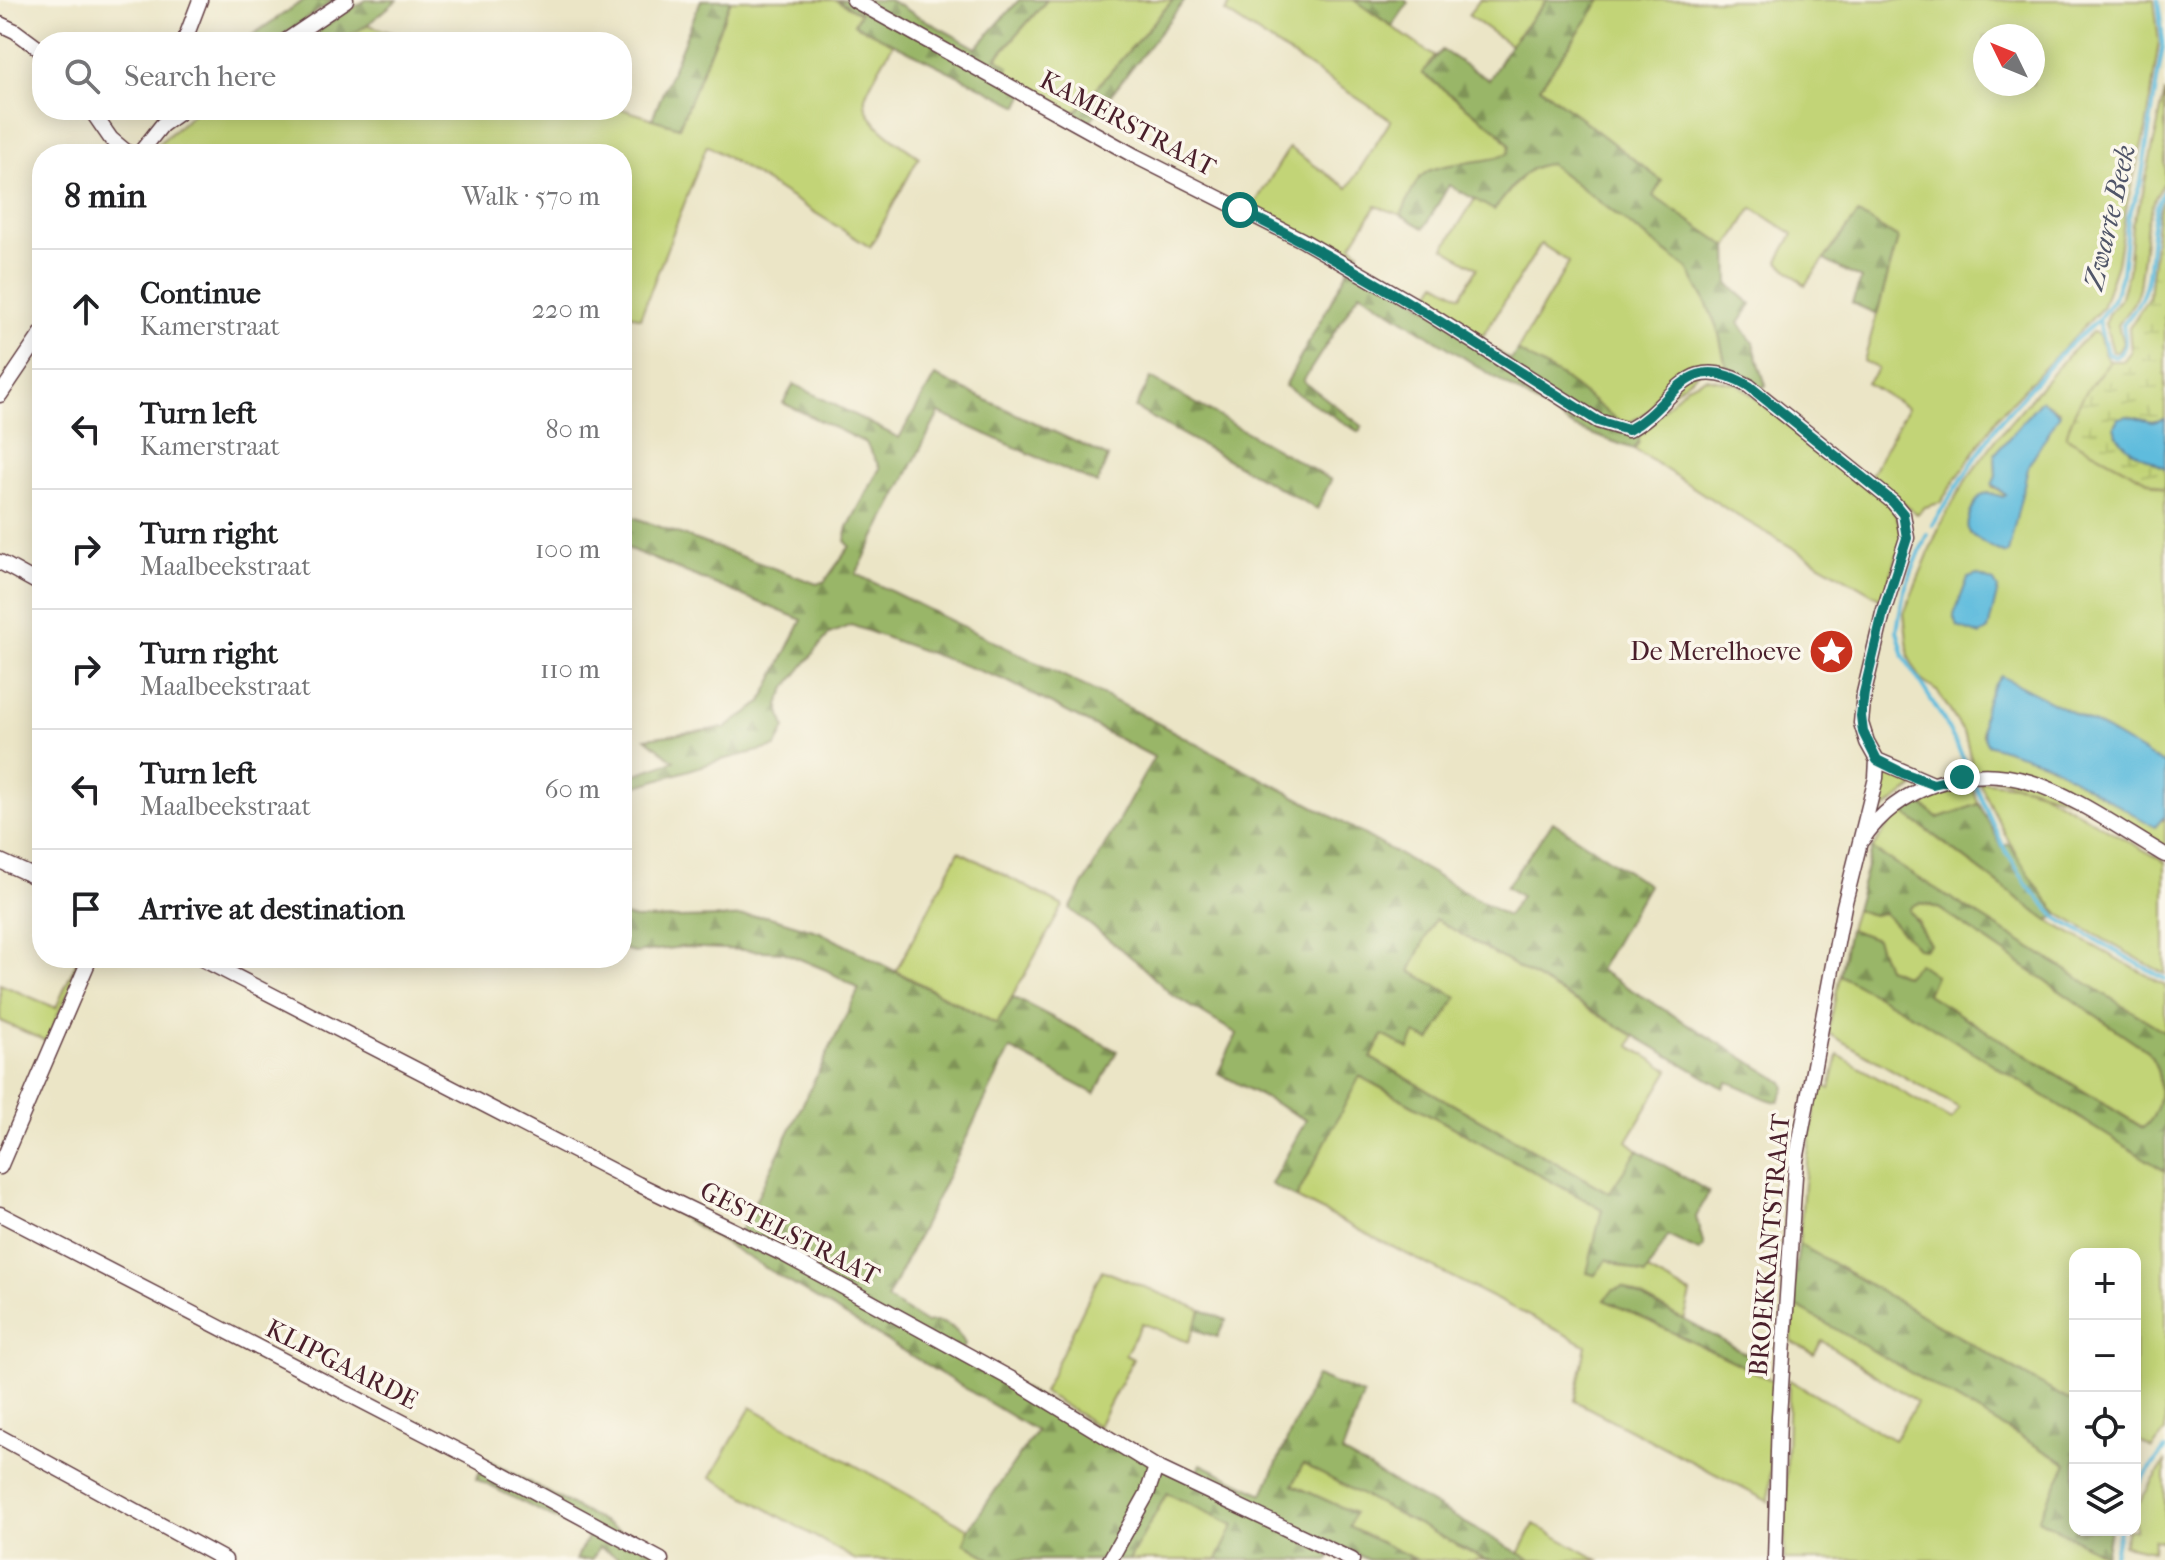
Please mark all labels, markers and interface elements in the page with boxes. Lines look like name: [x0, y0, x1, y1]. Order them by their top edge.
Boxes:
north arrow: [1973, 24, 2045, 96]
search box: [32, 32, 632, 120]
icon: search: [60, 54, 104, 98]
text: Search here: [124, 59, 276, 94]
street label: KAMERSTRAAT: [1035, 64, 1221, 183]
water label: Zwarte Beek: [2076, 141, 2142, 295]
text: 8 min: [64, 176, 146, 216]
text: Walk · 570 m: [462, 181, 600, 212]
route start: [1222, 192, 1258, 228]
text: Continue: [140, 276, 261, 311]
icon: ahead: [64, 287, 108, 331]
text: 220 m: [532, 294, 600, 325]
text: Kamerstraat: [140, 311, 280, 342]
text: Turn left: [140, 396, 257, 431]
icon: left: [64, 407, 108, 451]
text: 80 m: [545, 414, 600, 445]
text: Kamerstraat: [140, 431, 280, 462]
text: Turn right: [140, 516, 278, 551]
icon: right: [64, 527, 108, 571]
text: 100 m: [535, 534, 600, 565]
text: Maalbeekstraat: [140, 551, 311, 582]
place icon: De Merelhoeve: [1808, 627, 1856, 675]
text: Turn right: [140, 636, 278, 671]
place label: De Merelhoeve: [1630, 636, 1801, 667]
icon: right: [64, 647, 108, 691]
text: 110 m: [540, 654, 600, 685]
text: Maalbeekstraat: [140, 671, 311, 702]
text: Turn left: [140, 756, 257, 791]
route end: [1944, 759, 1980, 795]
icon: left: [64, 767, 108, 811]
text: 60 m: [544, 774, 600, 805]
text: Maalbeekstraat: [140, 791, 311, 822]
icon: arrive: [64, 887, 108, 931]
text: Arrive at destination: [140, 892, 405, 927]
street label: BROEKKANTSTRAAT: [1743, 1112, 1796, 1378]
street label: GESTELSTRAAT: [695, 1175, 885, 1292]
map controls: [2069, 1248, 2141, 1536]
button: +: [2069, 1248, 2141, 1320]
street label: KLIPGAARDE: [260, 1313, 423, 1416]
button: −: [2069, 1320, 2141, 1392]
button: locate: [2069, 1392, 2141, 1464]
button: layers: [2069, 1464, 2141, 1536]

